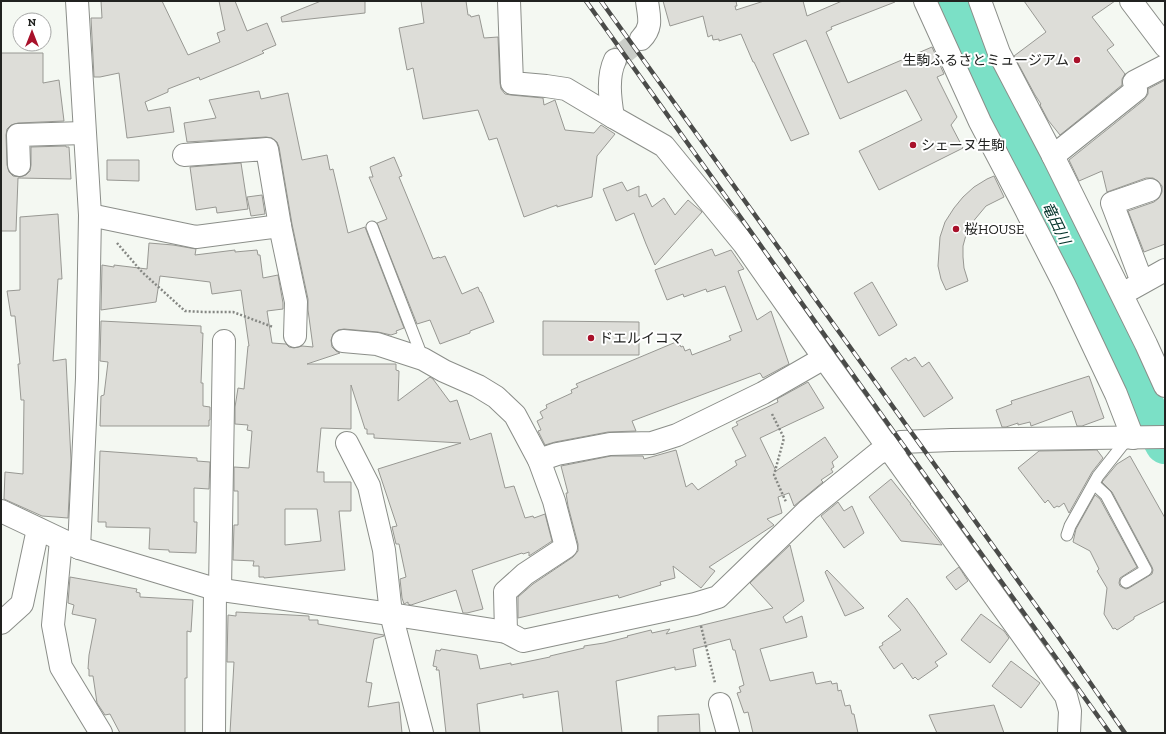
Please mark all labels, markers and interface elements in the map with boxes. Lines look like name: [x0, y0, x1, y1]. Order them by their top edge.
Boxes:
north arrow: [12, 12, 52, 52]
text: N: [28, 16, 37, 29]
place label: 生駒ふるさとミュージアム: [902, 52, 1069, 69]
marker: 生駒ふるさとミュージアム: [1072, 55, 1082, 65]
place label: シェーヌ生駒: [921, 137, 1005, 154]
marker: シェーヌ生駒: [908, 140, 918, 150]
water label: 竜田川: [1038, 199, 1075, 249]
place label: 桜HOUSE: [964, 221, 1024, 238]
marker: 桜HOUSE: [951, 224, 961, 234]
place label: ドエルイコマ: [599, 330, 683, 347]
marker: ドエルイコマ: [586, 333, 596, 343]

